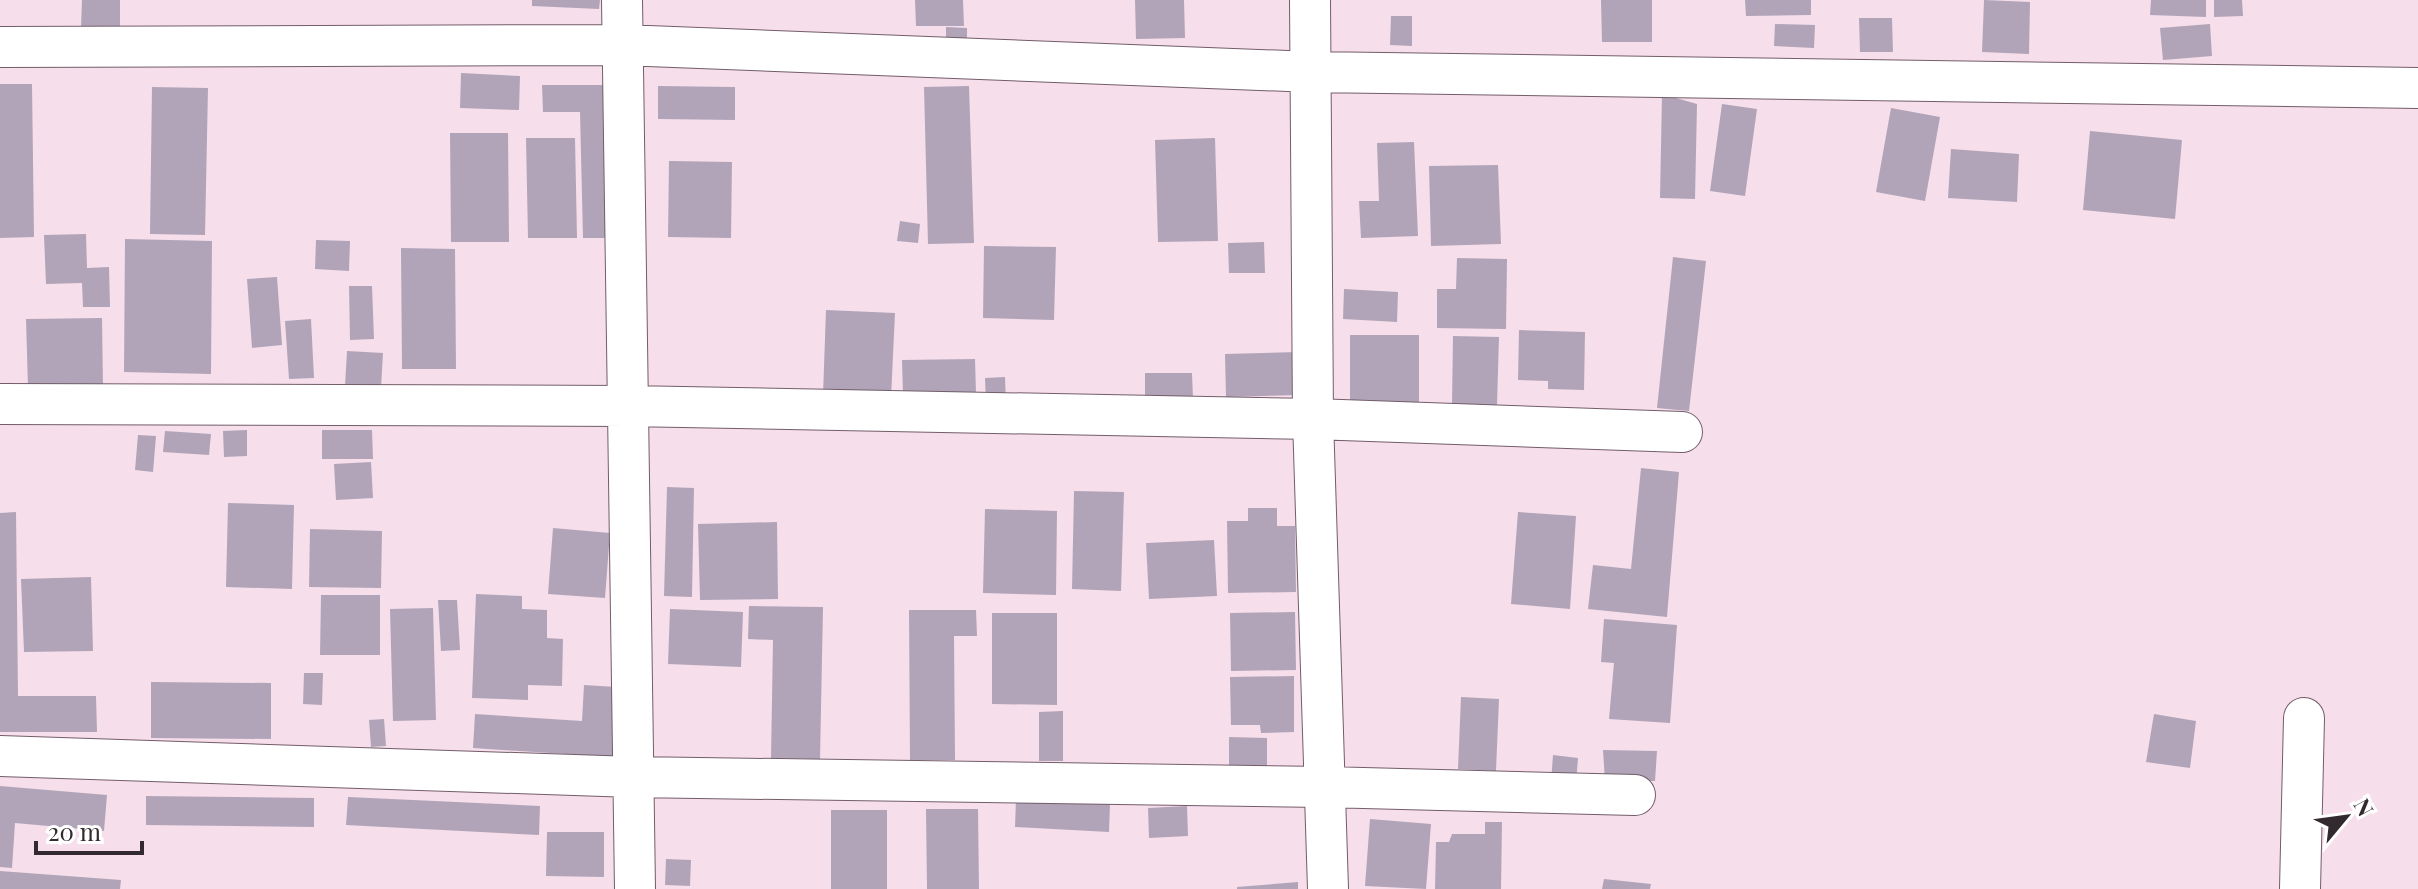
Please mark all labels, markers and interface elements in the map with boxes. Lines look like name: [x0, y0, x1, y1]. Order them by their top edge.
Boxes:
north arrow: [2306, 777, 2386, 857]
text: N: [2347, 793, 2381, 821]
scale bar: [36, 805, 142, 855]
text: 20 m: [48, 815, 101, 847]

